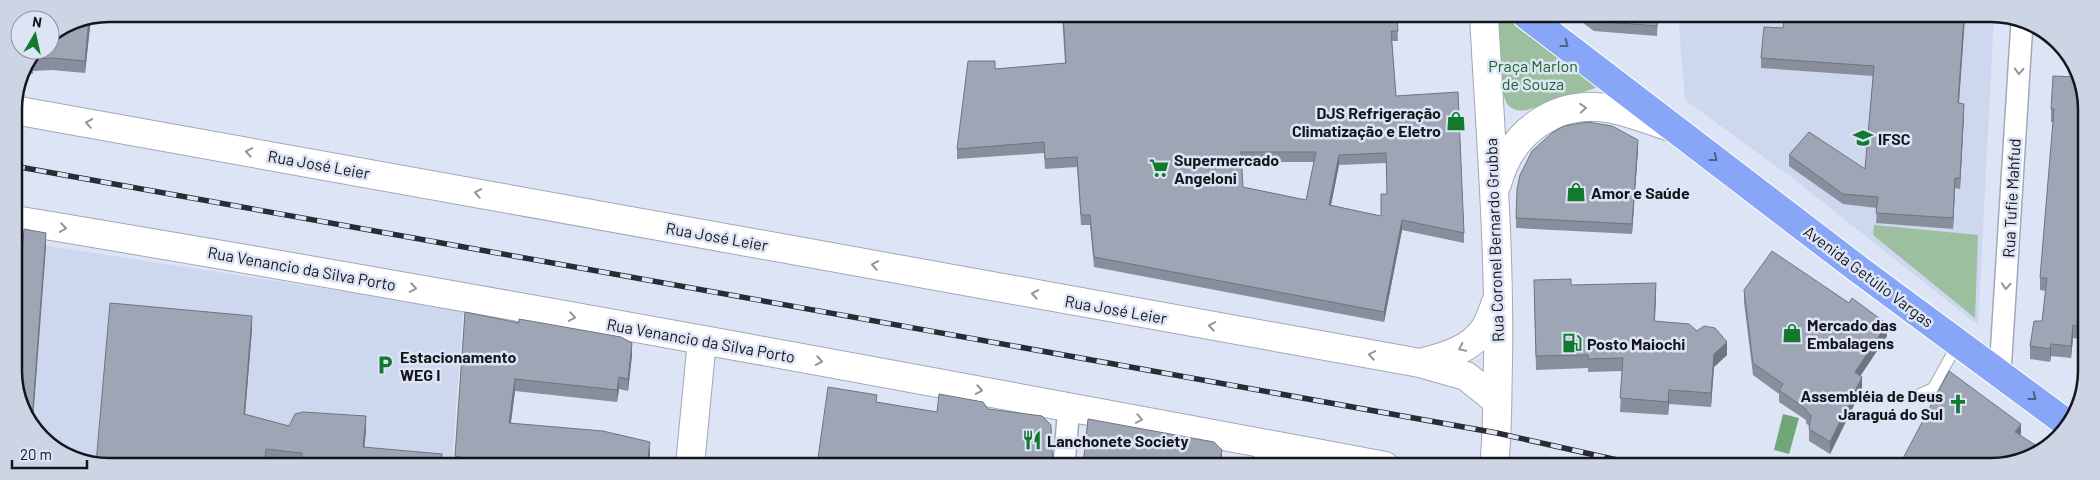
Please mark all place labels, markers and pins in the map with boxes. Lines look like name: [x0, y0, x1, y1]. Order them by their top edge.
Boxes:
place label: DJS Refrigeração Climatização e Eletro: [1292, 103, 1441, 140]
shop icon: DJS Refrigeração Climatização e Eletro: [1445, 110, 1467, 132]
school or university icon: IFSC: [1852, 127, 1874, 149]
place label: IFSC: [1878, 129, 1911, 148]
place label: Supermercado Angeloni: [1174, 150, 1279, 187]
supermarket icon: Supermercado Angeloni: [1148, 157, 1170, 179]
shop icon: Amor e Saúde: [1565, 181, 1587, 203]
place label: Amor e Saúde: [1591, 183, 1690, 202]
place label: Mercado das Embalagens: [1807, 315, 1897, 352]
shop icon: Mercado das Embalagens: [1781, 322, 1803, 344]
fuel station icon: Posto Maiochi: [1561, 332, 1583, 354]
place label: Posto Maiochi: [1587, 334, 1685, 353]
place label: Estacionamento WEG I: [400, 347, 516, 384]
parking icon: Estacionamento WEG I: [374, 354, 396, 376]
place label: Assembléia de Deus Jaraguá do Sul: [1800, 386, 1943, 423]
church icon: Assembléia de Deus Jaraguá do Sul: [1947, 393, 1969, 415]
restaurant icon: Lanchonete Society: [1021, 429, 1043, 451]
place label: Lanchonete Society: [1047, 431, 1188, 450]

